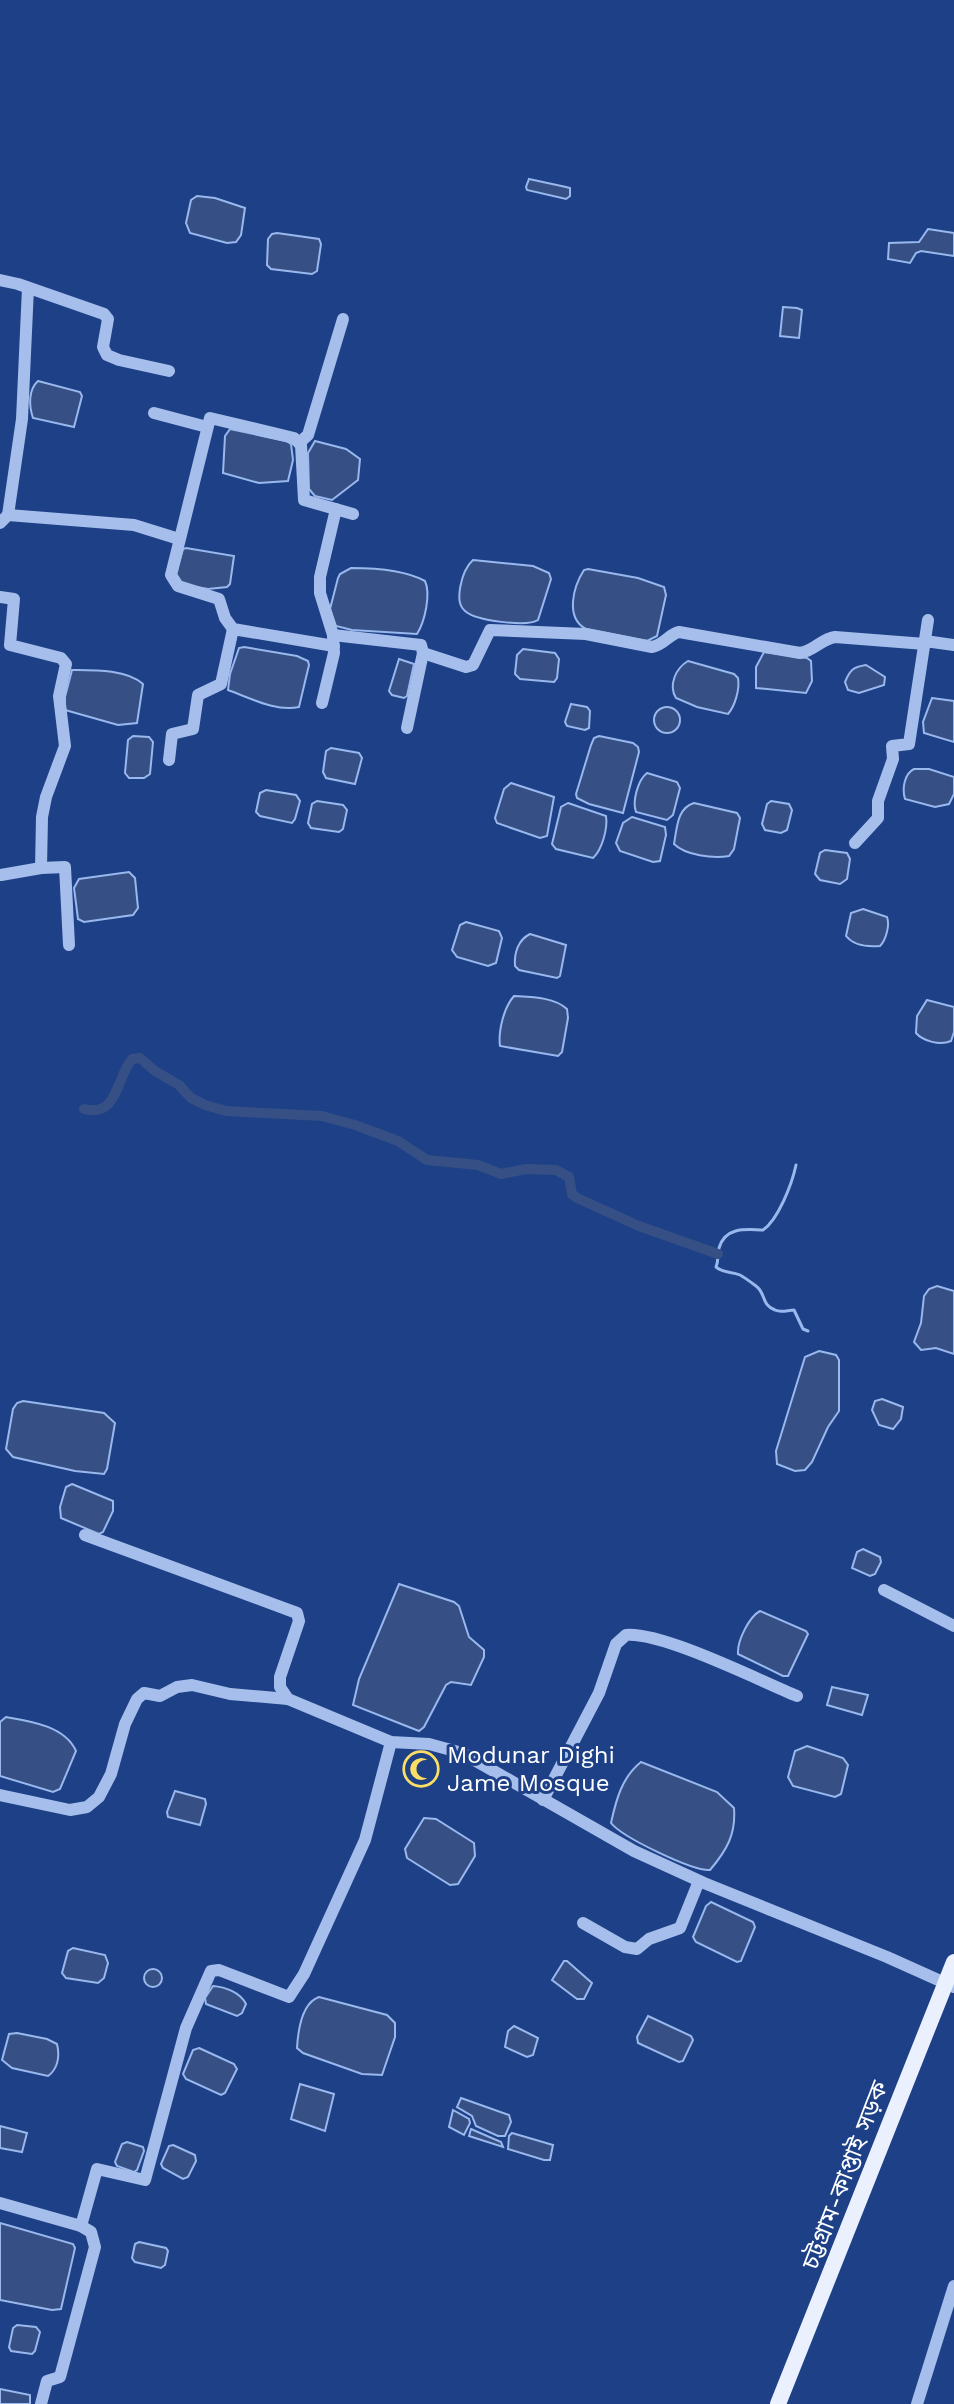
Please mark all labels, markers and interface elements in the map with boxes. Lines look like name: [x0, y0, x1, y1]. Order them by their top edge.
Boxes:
place label: Modunar Dighi Jame Mosque: [447, 1741, 615, 1797]
mosque icon: Modunar Dighi Jame Mosque: [402, 1750, 440, 1788]
street label: চট্টগ্রাম-কাপ্তাই সড়ক: [796, 2076, 894, 2274]

